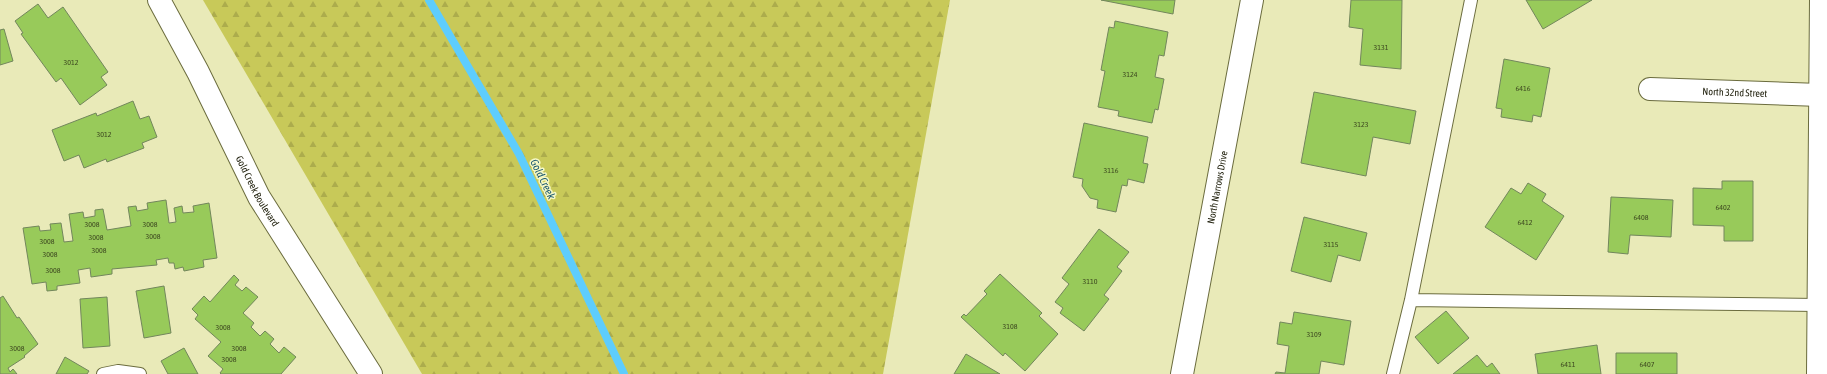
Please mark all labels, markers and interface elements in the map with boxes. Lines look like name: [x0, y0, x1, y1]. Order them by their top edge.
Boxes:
house number: 3131: [1373, 43, 1389, 52]
house number: 3012: [63, 58, 79, 67]
house number: 3124: [1122, 70, 1138, 79]
house number: 6416: [1515, 84, 1531, 93]
street label: North 32nd Street: [1702, 85, 1768, 99]
house number: 3123: [1353, 120, 1369, 129]
house number: 3012: [96, 130, 112, 139]
street label: North Narrows Drive: [1205, 149, 1229, 225]
street label: Gold Creek Boulevard: [234, 154, 282, 228]
water label: Gold Creek: [528, 157, 558, 201]
house number: 3116: [1103, 166, 1119, 175]
house number: 6402: [1715, 203, 1731, 212]
house number: 6408: [1633, 213, 1649, 222]
house number: 6412: [1517, 218, 1533, 227]
house number: 3008: [84, 220, 100, 229]
house number: 3008: [142, 220, 158, 229]
house number: 3008: [145, 232, 161, 241]
house number: 3008: [88, 233, 104, 242]
house number: 3008: [39, 237, 55, 246]
house number: 3115: [1323, 240, 1339, 249]
house number: 3008: [91, 246, 107, 255]
house number: 3008: [42, 250, 58, 259]
house number: 3008: [45, 266, 61, 275]
house number: 3110: [1082, 277, 1098, 286]
house number: 3108: [1002, 322, 1018, 331]
house number: 3008: [215, 323, 231, 332]
house number: 3109: [1306, 330, 1322, 339]
house number: 3008: [9, 344, 25, 353]
house number: 3008: [231, 344, 247, 353]
house number: 3008: [221, 355, 237, 364]
house number: 6411: [1560, 360, 1576, 369]
house number: 6407: [1639, 360, 1655, 369]

